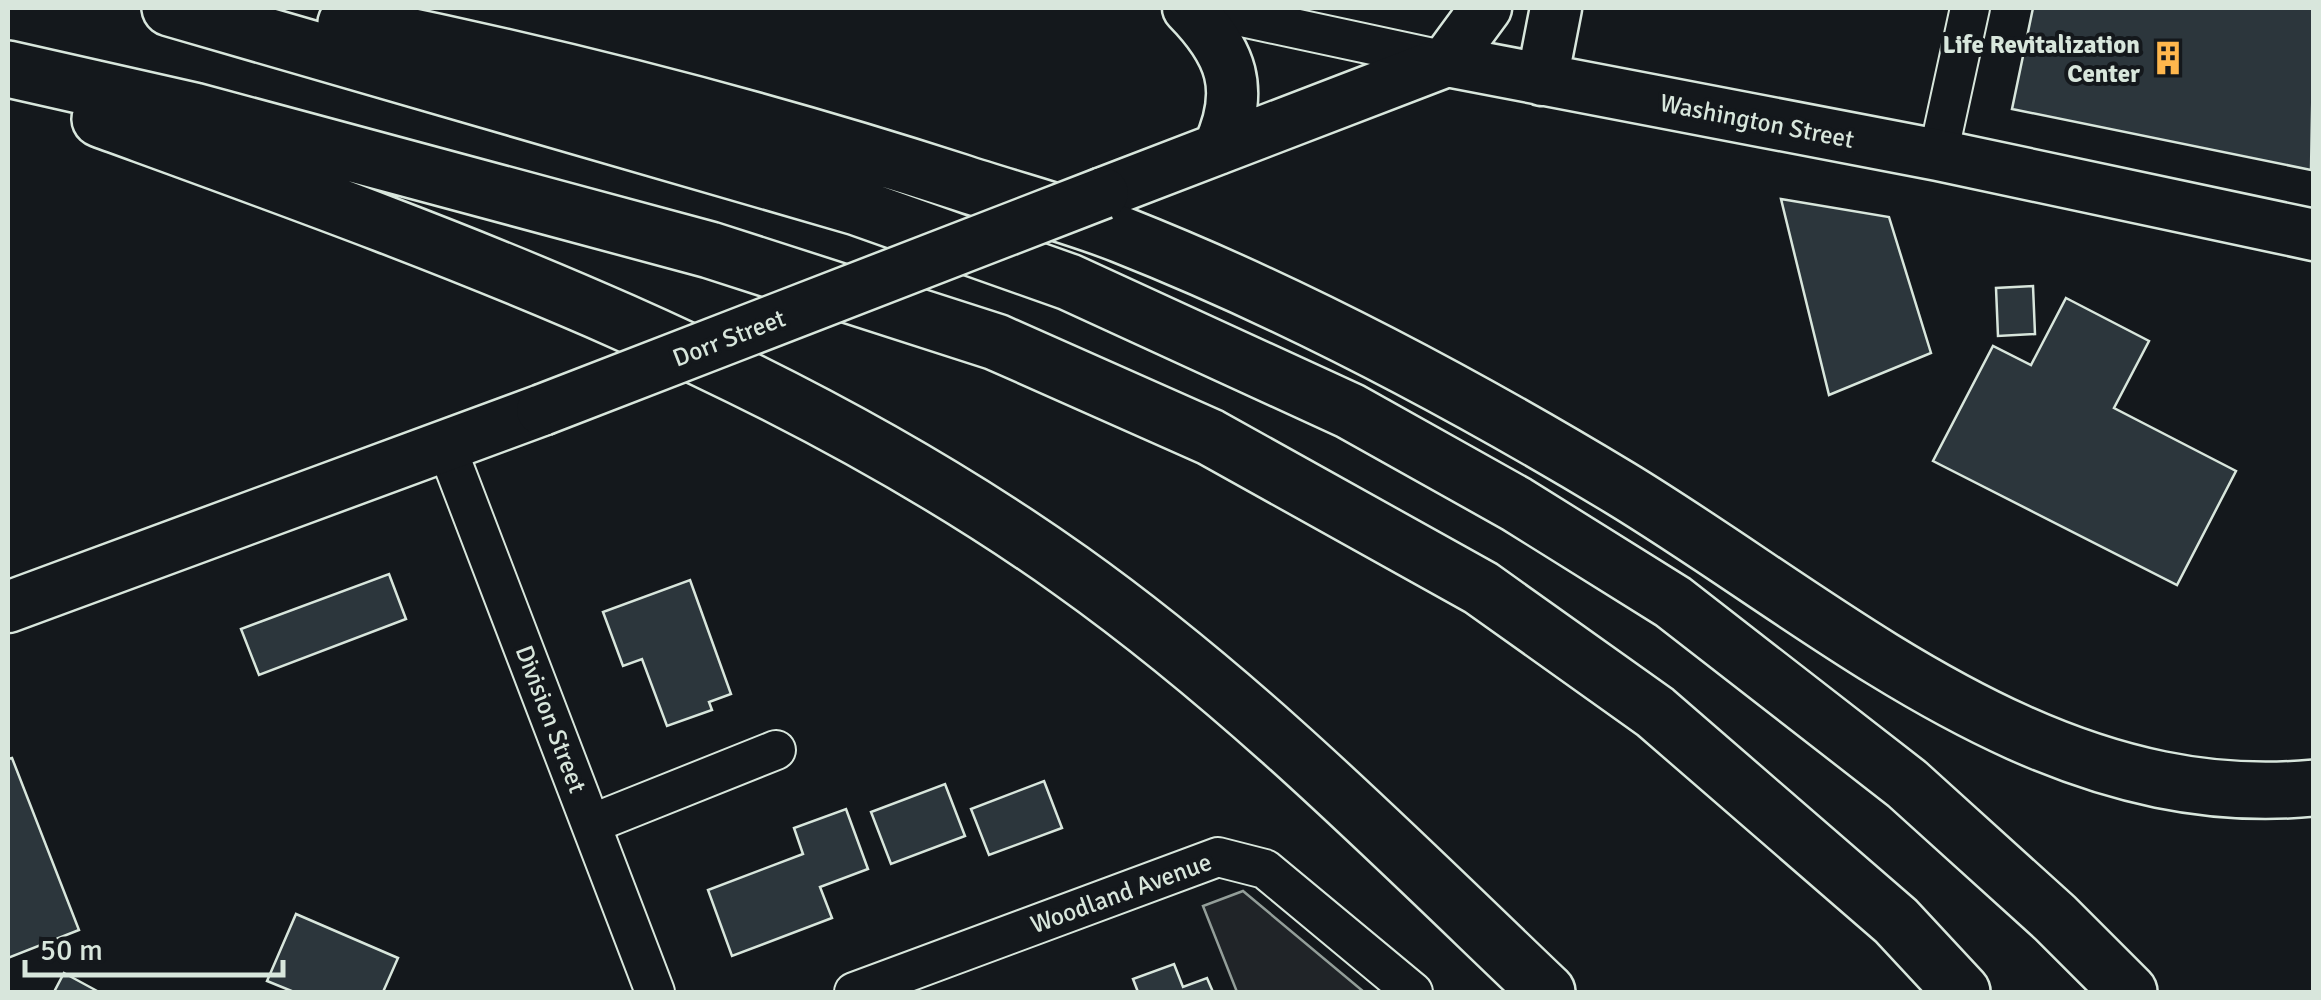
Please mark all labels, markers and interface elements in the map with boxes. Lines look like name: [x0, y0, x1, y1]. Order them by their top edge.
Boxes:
place label: Life Revitalization Center: [1943, 29, 2140, 89]
building icon: Life Revitalization Center: [2149, 39, 2187, 77]
street label: Washington Street: [1657, 87, 1857, 155]
street label: Dorr Street: [668, 302, 790, 374]
street label: Division Street: [509, 641, 593, 797]
street label: Woodland Avenue: [1026, 846, 1216, 940]
scale bar: [25, 915, 282, 977]
text: 50 m: [40, 932, 103, 969]

